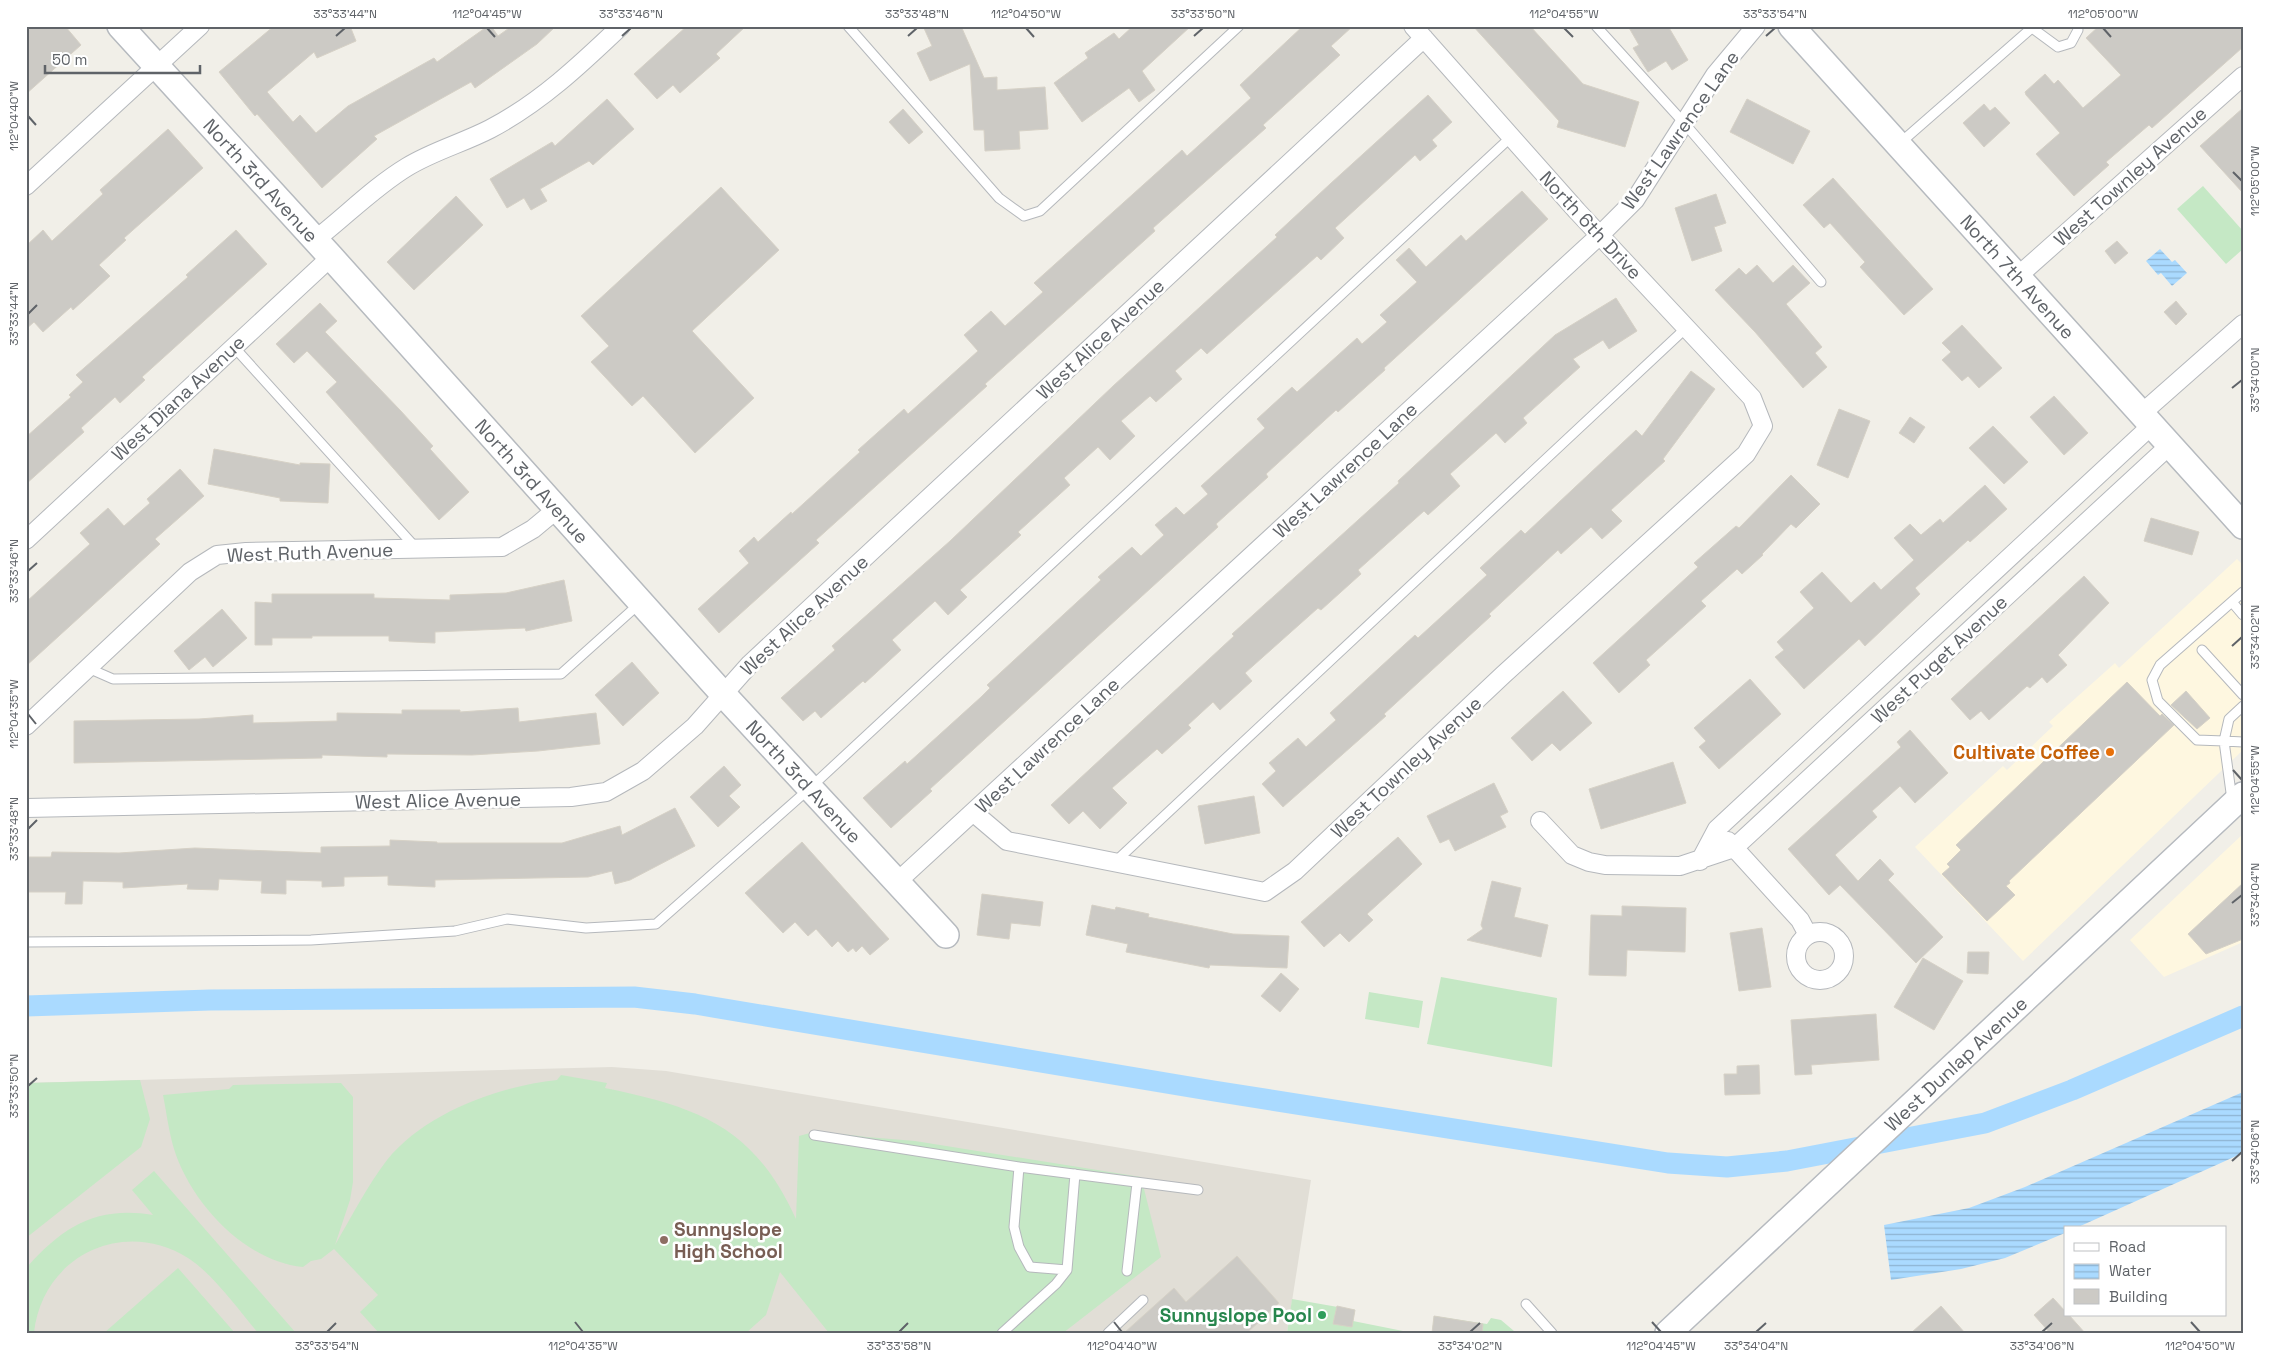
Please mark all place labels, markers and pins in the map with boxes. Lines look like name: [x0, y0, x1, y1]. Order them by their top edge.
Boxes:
place label: Cultivate Coffee: [1953, 740, 2100, 765]
marker: Cultivate Coffee: [2104, 746, 2116, 758]
place label: Sunnyslope High School: [674, 1217, 783, 1264]
marker: Sunnyslope High School: [658, 1234, 670, 1246]
place label: Sunnyslope Pool: [1160, 1303, 1312, 1328]
marker: Sunnyslope Pool: [1316, 1309, 1328, 1321]

